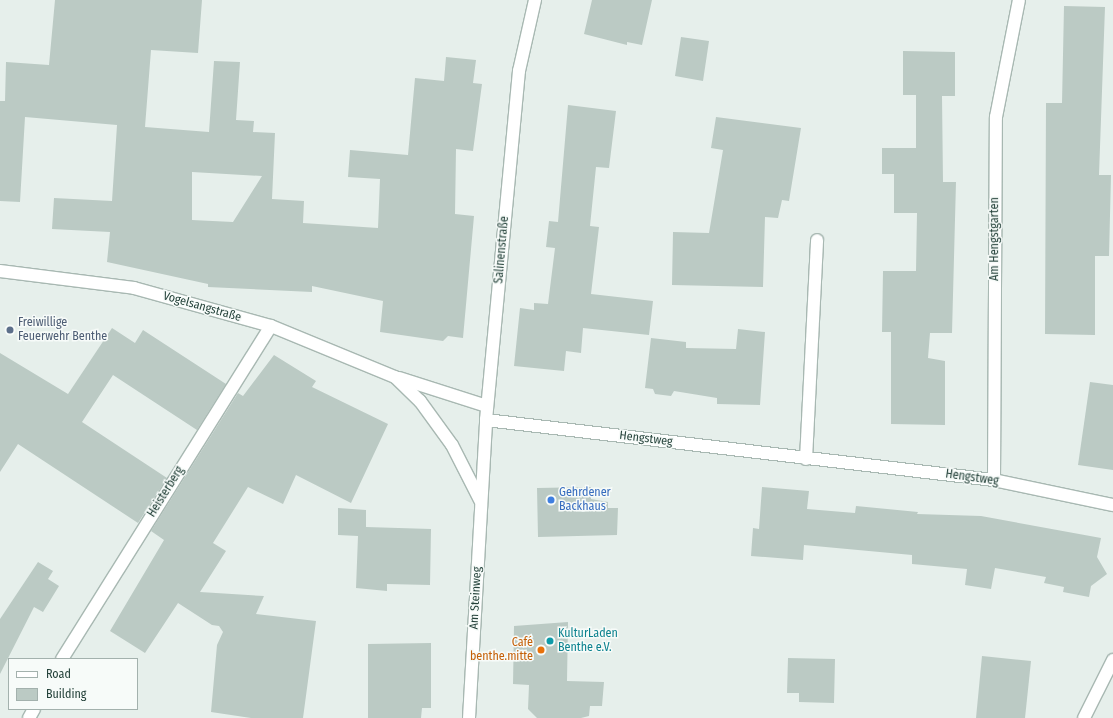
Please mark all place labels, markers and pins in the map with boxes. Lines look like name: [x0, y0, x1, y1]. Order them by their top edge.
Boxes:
place label: Freiwillige Feuerwehr Benthe: [18, 316, 107, 344]
marker: Freiwillige Feuerwehr Benthe: [5, 325, 15, 335]
place label: Gehrdener Backhaus: [559, 486, 611, 514]
marker: Gehrdener Backhaus: [546, 495, 556, 505]
place label: KulturLaden Benthe e.V.: [558, 627, 618, 655]
place label: Café benthe.mitte: [470, 636, 533, 664]
marker: KulturLaden Benthe e.V.: [545, 636, 555, 646]
marker: Café benthe.mitte: [536, 645, 546, 655]

